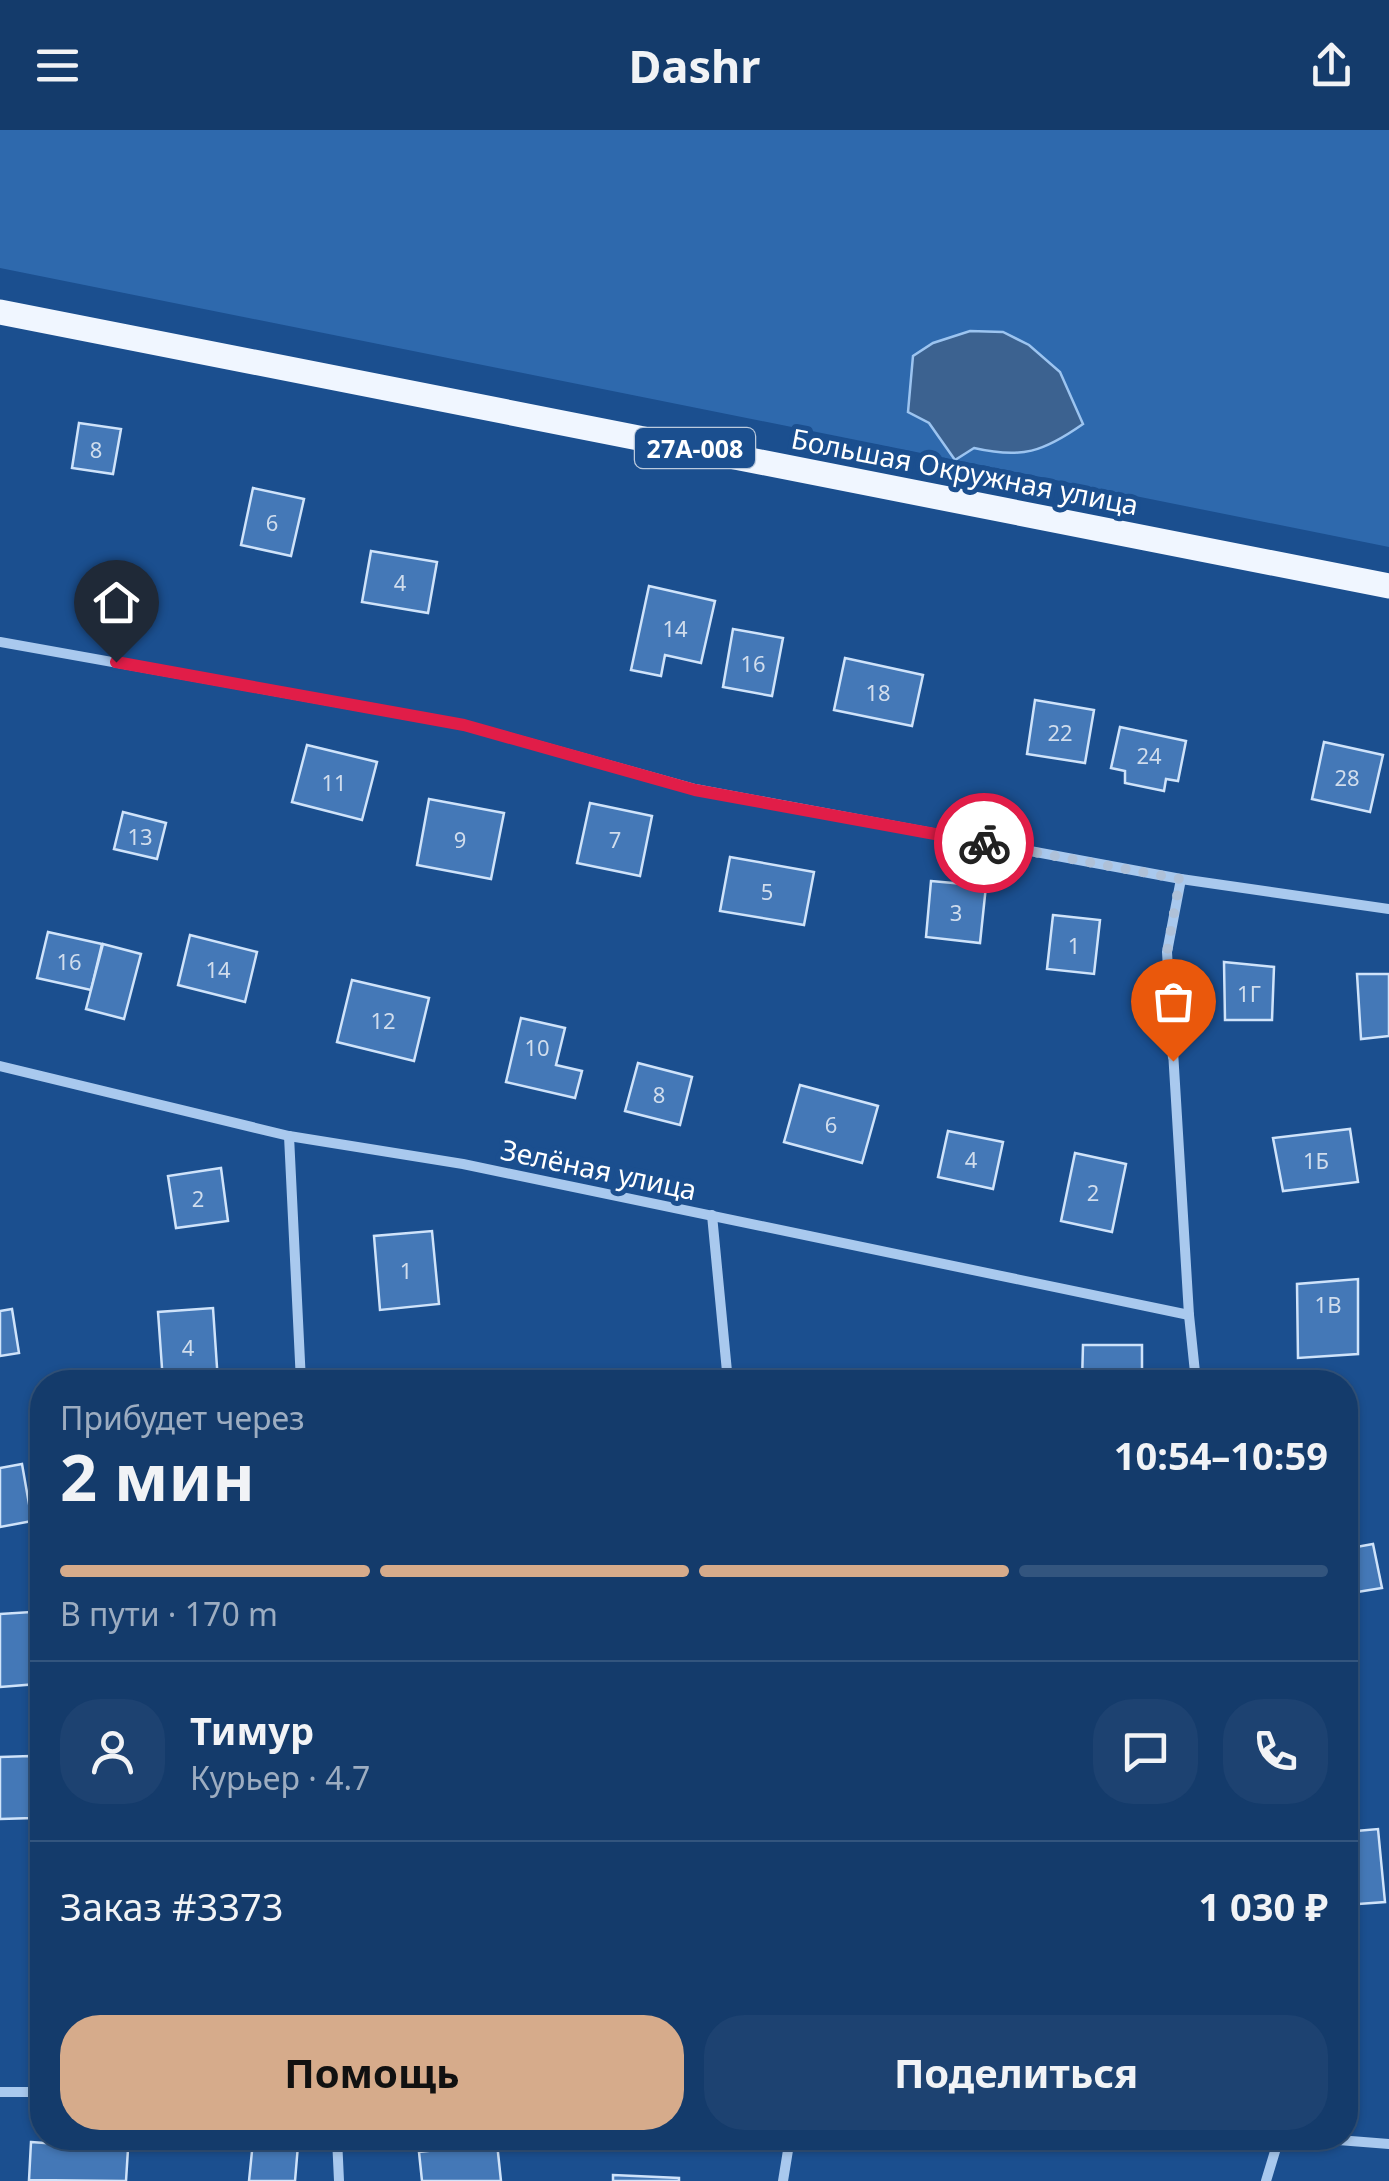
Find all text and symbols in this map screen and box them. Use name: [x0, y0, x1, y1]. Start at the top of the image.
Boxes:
text: Dashr: [629, 35, 760, 96]
icon: menu: [30, 38, 85, 93]
icon: share: [1304, 38, 1359, 93]
street label: Большая Окружная улица: [788, 419, 1142, 523]
road number: 27А-008: [635, 428, 755, 468]
house number: 8: [90, 434, 102, 464]
house number: 6: [266, 507, 278, 537]
pin: [74, 560, 159, 663]
house number: 4: [394, 567, 407, 597]
icon: home: [89, 575, 144, 630]
house number: 14: [662, 613, 688, 643]
house number: 16: [740, 648, 766, 678]
house number: 18: [865, 677, 891, 707]
house number: 22: [1047, 717, 1073, 747]
house number: 24: [1136, 740, 1162, 770]
house number: 28: [1334, 762, 1360, 792]
house number: 11: [321, 767, 347, 797]
courier: [934, 793, 1034, 893]
icon: bike: [957, 816, 1012, 871]
house number: 13: [127, 821, 153, 851]
house number: 9: [454, 824, 466, 854]
house number: 7: [609, 824, 621, 854]
house number: 5: [761, 876, 773, 906]
house number: 3: [950, 897, 962, 927]
house number: 1: [1068, 930, 1080, 960]
house number: 16: [56, 946, 82, 976]
house number: 14: [205, 954, 231, 984]
pin: [1131, 959, 1216, 1062]
icon: bag: [1146, 974, 1201, 1029]
house number: 1Г: [1237, 978, 1261, 1008]
house number: 12: [370, 1005, 396, 1035]
house number: 10: [524, 1032, 550, 1062]
house number: 8: [653, 1079, 665, 1109]
house number: 6: [825, 1109, 837, 1139]
street label: Зелёная улица: [498, 1130, 700, 1208]
house number: 4: [965, 1144, 978, 1174]
house number: 1Б: [1303, 1145, 1329, 1175]
house number: 2: [1087, 1177, 1099, 1207]
house number: 2: [192, 1183, 204, 1213]
house number: 1: [400, 1255, 412, 1285]
house number: 1В: [1315, 1289, 1341, 1319]
house number: 4: [182, 1332, 195, 1362]
text: Прибудет через: [60, 1396, 305, 1439]
text: 10:54–10:59: [1114, 1429, 1328, 1481]
text: 2 мин: [60, 1432, 255, 1520]
text: В пути · 170 m: [60, 1592, 278, 1635]
button: person: [60, 1699, 165, 1804]
button: chat: [1093, 1699, 1198, 1804]
button: phone: [1223, 1699, 1328, 1804]
text: Тимур: [190, 1704, 314, 1756]
text: Курьер · 4.7: [190, 1756, 370, 1799]
text: Заказ #3373: [60, 1880, 284, 1932]
text: 1 030 ₽: [1198, 1880, 1328, 1932]
button: Помощь: [60, 2015, 684, 2130]
button: Поделиться: [704, 2015, 1328, 2130]

